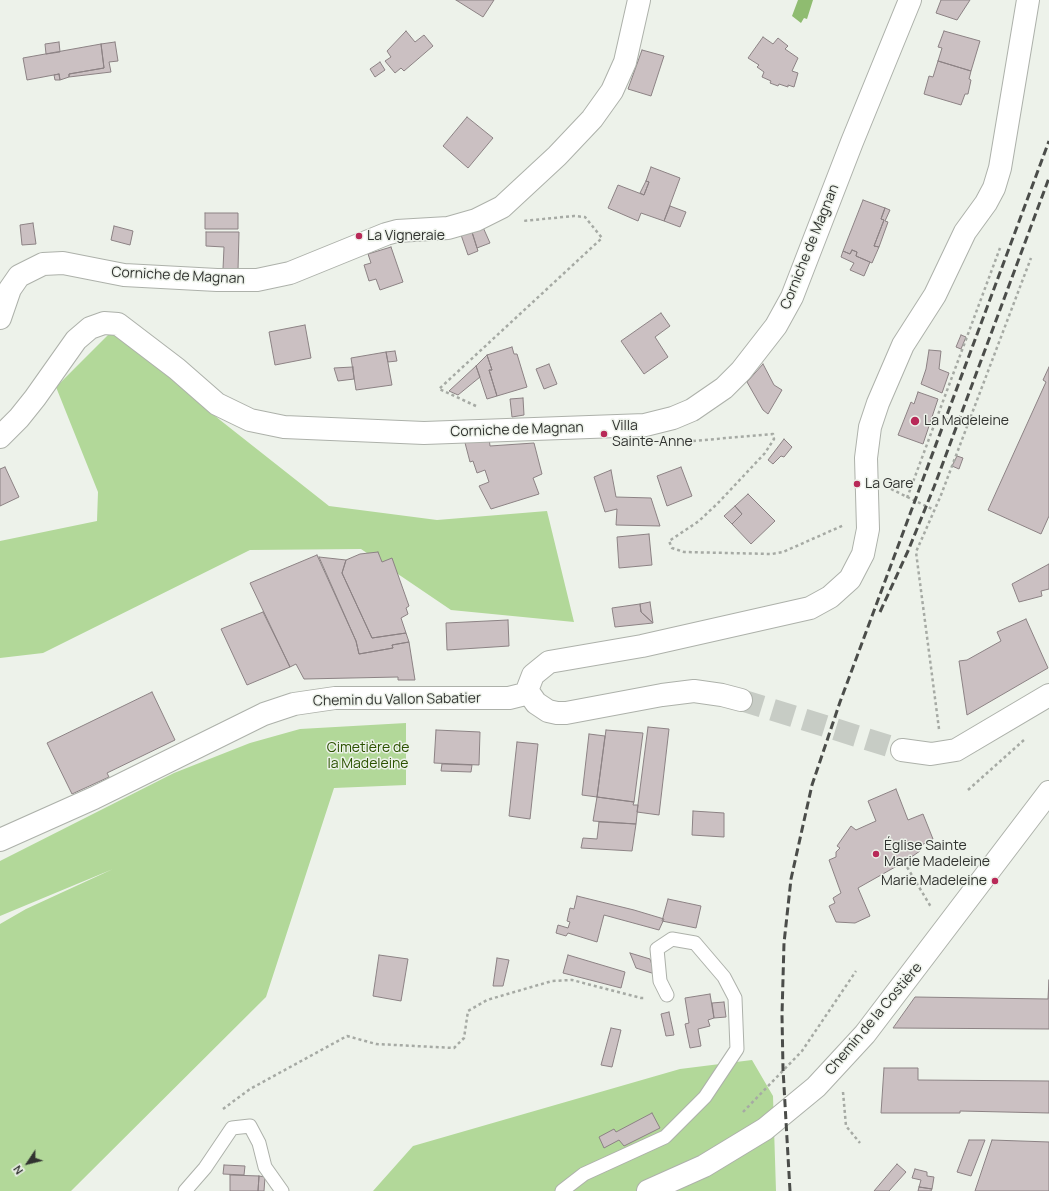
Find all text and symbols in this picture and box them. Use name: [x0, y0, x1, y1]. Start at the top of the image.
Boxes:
street label: Corniche de Magnan: [777, 182, 843, 312]
place label: La Vigneraie: [367, 228, 445, 244]
marker: La Vigneraie: [354, 231, 364, 241]
street label: Corniche de Magnan: [111, 264, 245, 288]
place label: La Madeleine: [924, 413, 1009, 429]
marker: La Madeleine: [909, 415, 921, 427]
place label: Villa Sainte-Anne: [612, 418, 693, 450]
street label: Corniche de Magnan: [450, 419, 584, 441]
marker: Villa Sainte-Anne: [599, 429, 609, 439]
place label: La Gare: [865, 476, 913, 492]
marker: La Gare: [852, 479, 862, 489]
street label: Chemin du Vallon Sabatier: [313, 690, 481, 710]
park label: Cimetière de la Madeleine: [327, 740, 409, 772]
place label: Église Sainte Marie Madeleine: [884, 838, 990, 870]
marker: Église Sainte Marie Madeleine: [871, 849, 881, 859]
place label: Marie Madeleine: [881, 873, 987, 889]
marker: Marie Madeleine: [990, 876, 1000, 886]
street label: Chemin de la Costière: [822, 959, 926, 1079]
north arrow: [8, 1143, 48, 1183]
text: N: [9, 1163, 26, 1178]

